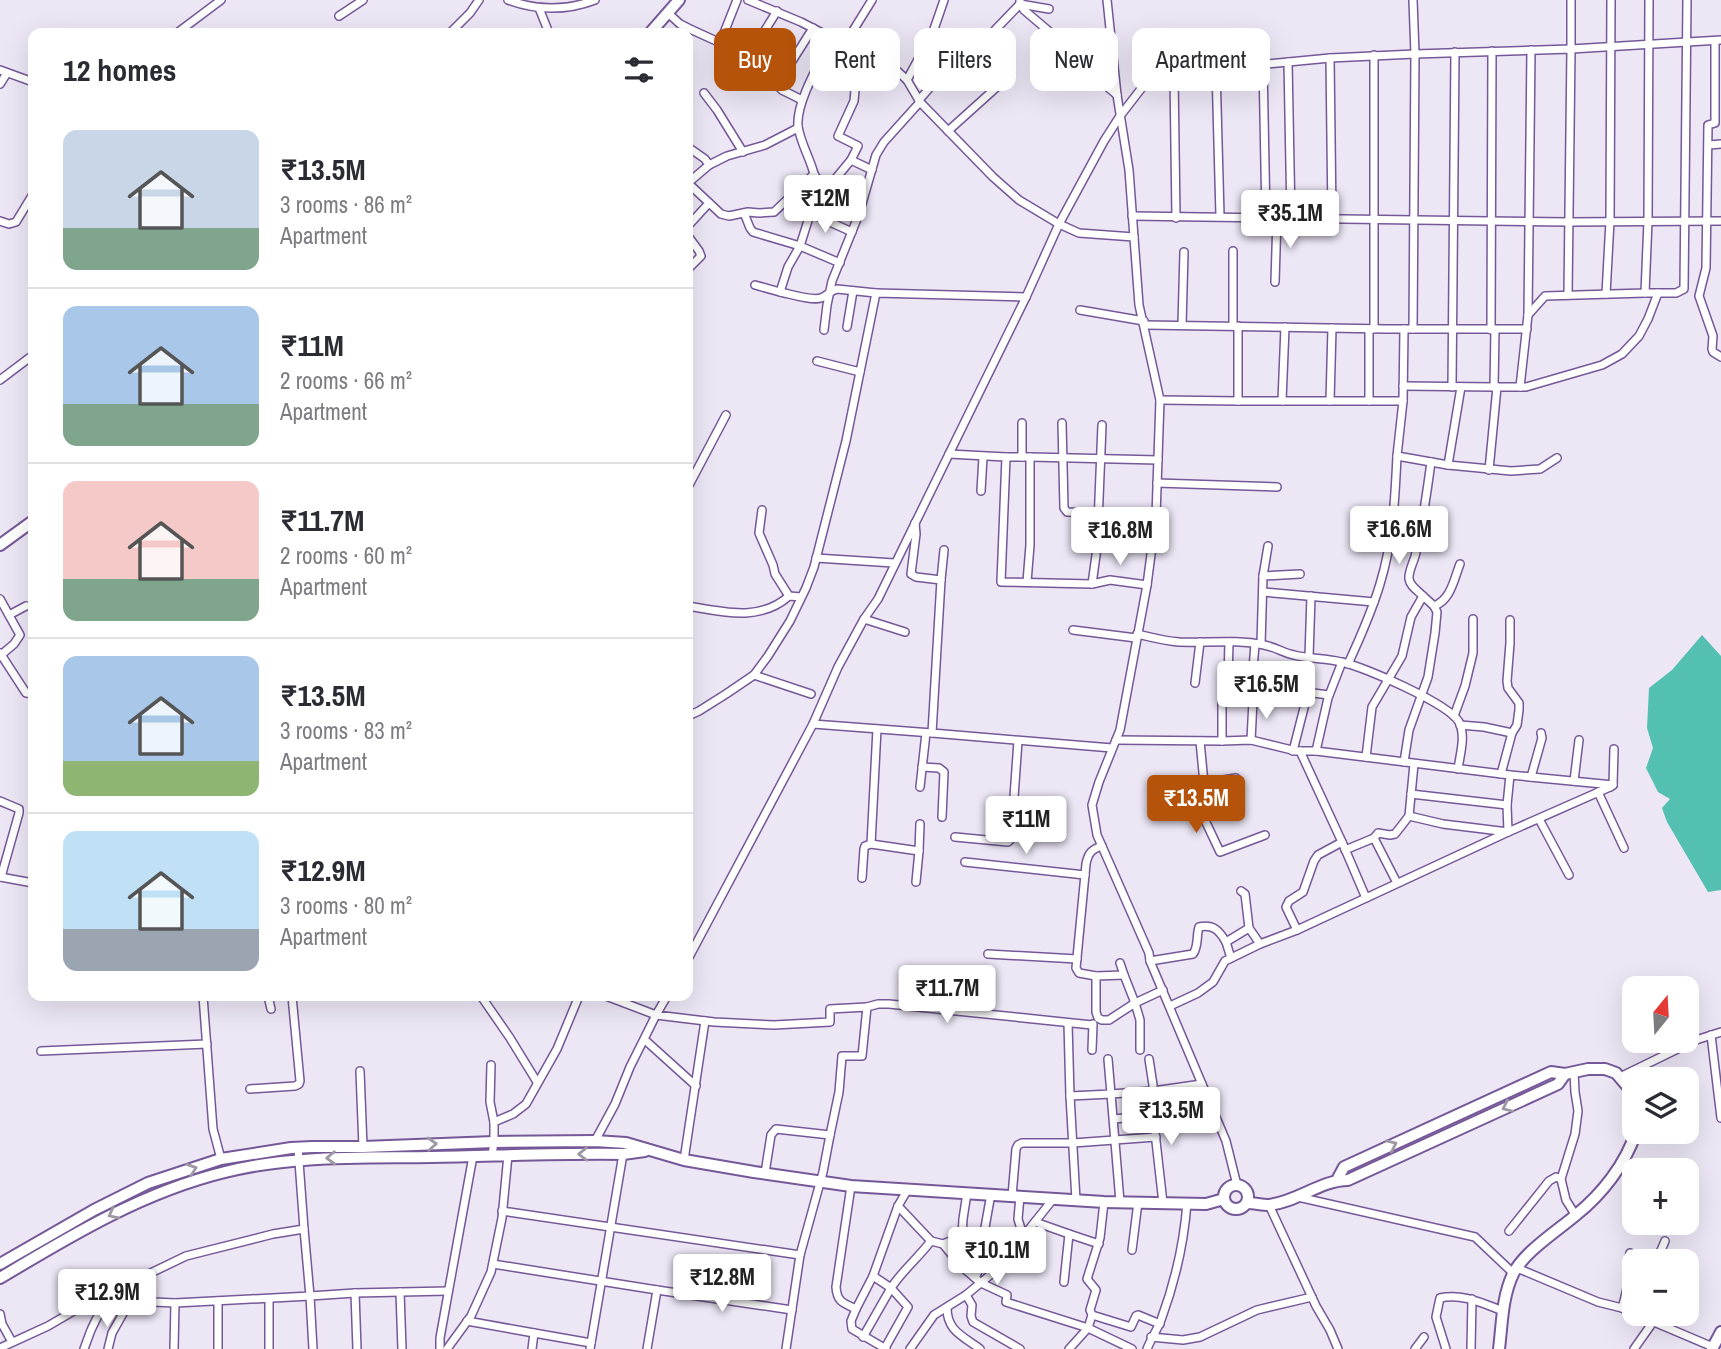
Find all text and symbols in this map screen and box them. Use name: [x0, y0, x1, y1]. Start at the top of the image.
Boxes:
chip: Buy: [714, 28, 796, 91]
chip: Rent: [810, 28, 900, 91]
chip: Filters: [914, 28, 1016, 91]
chip: New: [1030, 28, 1118, 91]
chip: Apartment: [1132, 28, 1270, 91]
text: 12 homes: [63, 50, 177, 90]
icon: filters: [620, 51, 658, 89]
text: ₹13.5M: [280, 149, 366, 189]
icon: home: [119, 158, 203, 242]
pin: ₹12M: [784, 176, 866, 235]
text: ₹12M: [800, 182, 850, 213]
text: 3 rooms · 86 m²: [280, 189, 412, 220]
pin: ₹35.1M: [1233, 190, 1347, 250]
text: ₹35.1M: [1257, 197, 1323, 228]
text: Apartment: [280, 220, 367, 251]
text: ₹11M: [280, 325, 344, 365]
icon: home: [119, 334, 203, 418]
text: 2 rooms · 66 m²: [280, 365, 412, 396]
text: Apartment: [280, 396, 367, 427]
text: ₹11.7M: [280, 500, 364, 540]
pin: ₹16.6M: [1342, 506, 1456, 566]
pin: ₹16.8M: [1063, 508, 1177, 567]
icon: home: [119, 509, 203, 593]
text: ₹16.6M: [1366, 513, 1432, 544]
text: ₹16.8M: [1087, 514, 1153, 545]
text: 2 rooms · 60 m²: [280, 540, 412, 571]
text: Apartment: [280, 571, 367, 602]
pin: ₹16.5M: [1209, 662, 1323, 721]
text: ₹16.5M: [1233, 668, 1299, 699]
text: ₹13.5M: [280, 675, 366, 715]
icon: home: [119, 684, 203, 768]
text: 3 rooms · 83 m²: [280, 715, 412, 746]
text: Apartment: [280, 746, 367, 777]
pin: ₹13.5M: [1139, 776, 1253, 835]
text: ₹13.5M: [1163, 782, 1229, 813]
pin: ₹11M: [985, 796, 1067, 856]
text: ₹11M: [1002, 803, 1051, 834]
text: ₹12.9M: [280, 850, 366, 890]
icon: home: [119, 859, 203, 943]
text: 3 rooms · 80 m²: [280, 890, 412, 921]
text: Apartment: [280, 921, 367, 952]
pin: ₹11.7M: [890, 965, 1004, 1025]
text: ₹11.7M: [915, 972, 979, 1003]
north arrow: [1622, 976, 1699, 1054]
map controls: [1622, 976, 1699, 1326]
button: layers: [1622, 1067, 1699, 1144]
pin: ₹13.5M: [1114, 1088, 1228, 1147]
text: ₹13.5M: [1138, 1094, 1204, 1125]
one-way arrow: [1502, 1099, 1514, 1113]
one-way arrow: [426, 1137, 437, 1152]
one-way arrow: [1385, 1139, 1398, 1153]
one-way arrow: [578, 1146, 588, 1162]
one-way arrow: [326, 1151, 337, 1166]
button: +: [1622, 1158, 1699, 1235]
one-way arrow: [186, 1163, 198, 1177]
one-way arrow: [108, 1205, 120, 1219]
pin: ₹10.1M: [940, 1228, 1054, 1287]
text: ₹10.1M: [964, 1234, 1030, 1265]
button: −: [1622, 1249, 1699, 1326]
pin: ₹12.8M: [665, 1254, 779, 1314]
text: ₹12.8M: [689, 1261, 755, 1292]
pin: ₹12.9M: [50, 1270, 164, 1329]
text: ₹12.9M: [74, 1276, 140, 1307]

